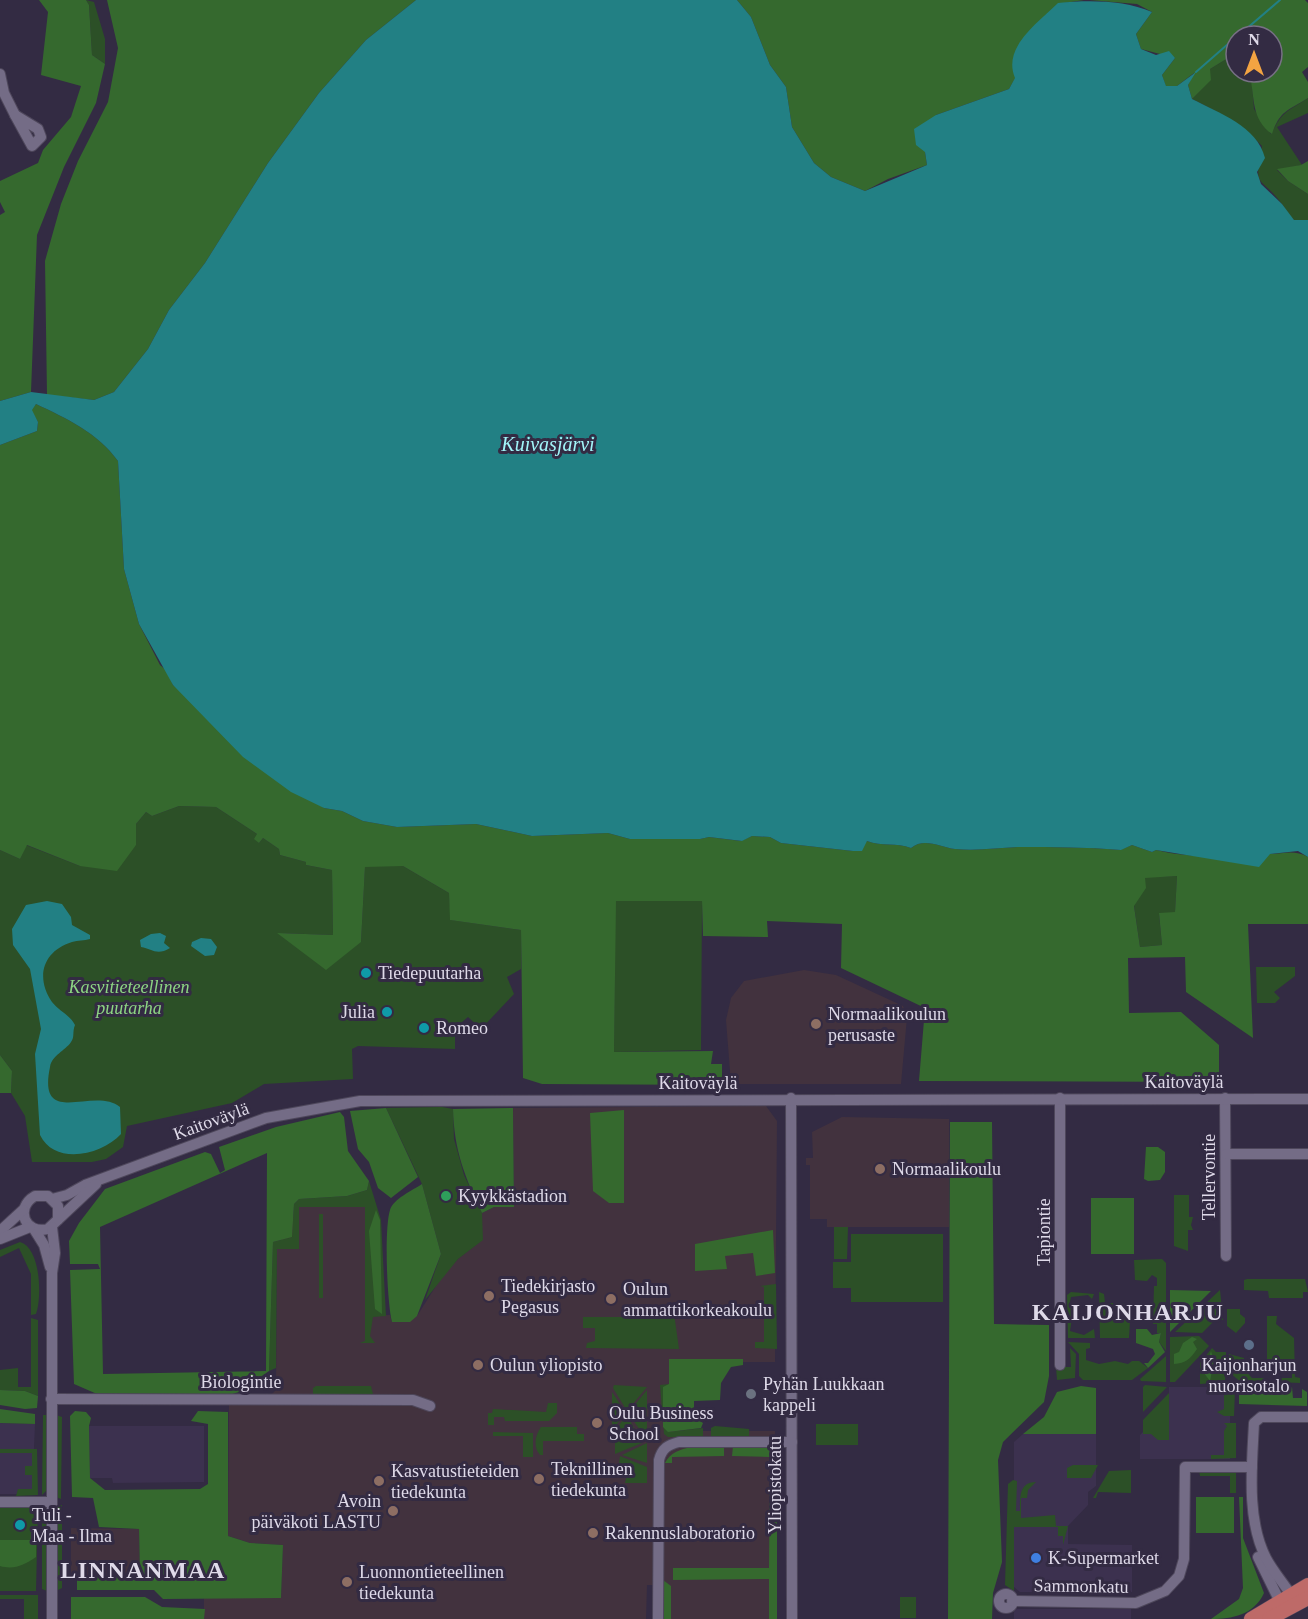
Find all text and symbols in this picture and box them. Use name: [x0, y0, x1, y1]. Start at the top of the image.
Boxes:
north arrow: [1224, 24, 1284, 84]
text: N: [1248, 31, 1260, 48]
water label: Kuivasjärvi: [500, 433, 595, 456]
place label: Tiedepuutarha: [378, 963, 481, 983]
marker: Tiedepuutarha: [359, 966, 373, 980]
park label: Kasvitieteellinen puutarha: [68, 977, 189, 1018]
place label: Julia: [341, 1002, 375, 1022]
place label: Normaalikoulun perusaste: [828, 1004, 946, 1045]
marker: Julia: [380, 1005, 394, 1019]
marker: Normaalikoulun perusaste: [809, 1017, 823, 1031]
place label: Romeo: [436, 1018, 488, 1038]
marker: Romeo: [417, 1021, 431, 1035]
street label: Kaitoväylä: [1145, 1072, 1223, 1092]
street label: Kaitoväylä: [659, 1073, 737, 1093]
street label: Kaitoväylä: [170, 1098, 252, 1144]
street label: Tellervontie: [1199, 1134, 1219, 1220]
place label: Normaalikoulu: [892, 1159, 1001, 1179]
marker: Normaalikoulu: [873, 1162, 887, 1176]
place label: Kyykkästadion: [458, 1186, 567, 1206]
marker: Kyykkästadion: [439, 1189, 453, 1203]
street label: Tapiontie: [1034, 1198, 1054, 1266]
place label: Tiedekirjasto Pegasus: [501, 1276, 595, 1317]
place label: Oulun ammattikorkeakoulu: [623, 1279, 772, 1320]
marker: Tiedekirjasto Pegasus: [482, 1289, 496, 1303]
marker: Oulun ammattikorkeakoulu: [604, 1292, 618, 1306]
district label: KAIJONHARJU: [1032, 1299, 1224, 1325]
marker: Kaijonharjun nuorisotalo: [1242, 1338, 1256, 1352]
place label: Oulun yliopisto: [490, 1355, 603, 1375]
place label: Kaijonharjun nuorisotalo: [1202, 1355, 1296, 1396]
marker: Oulun yliopisto: [471, 1358, 485, 1372]
street label: Biologintie: [201, 1372, 282, 1392]
place label: Pyhän Luukkaan kappeli: [763, 1374, 884, 1415]
marker: Pyhän Luukkaan kappeli: [744, 1387, 758, 1401]
place label: Oulu Business School: [609, 1403, 714, 1444]
marker: Oulu Business School: [590, 1416, 604, 1430]
street label: Yliopistokatu: [765, 1436, 785, 1534]
place label: Teknillinen tiedekunta: [551, 1459, 633, 1500]
place label: Kasvatustieteiden tiedekunta: [391, 1461, 519, 1502]
marker: Teknillinen tiedekunta: [532, 1472, 546, 1486]
marker: Kasvatustieteiden tiedekunta: [372, 1474, 386, 1488]
place label: Avoin päiväkoti LASTU: [252, 1491, 381, 1532]
marker: Avoin päiväkoti LASTU: [386, 1504, 400, 1518]
place label: Tuli - Maa - Ilma: [32, 1505, 112, 1546]
marker: Tuli - Maa - Ilma: [13, 1518, 27, 1532]
place label: Rakennuslaboratorio: [605, 1523, 755, 1543]
marker: Rakennuslaboratorio: [586, 1526, 600, 1540]
place label: K-Supermarket: [1048, 1548, 1159, 1568]
marker: K-Supermarket: [1029, 1551, 1043, 1565]
district label: LINNANMAA: [60, 1557, 226, 1583]
place label: Luonnontieteellinen tiedekunta: [359, 1562, 504, 1603]
marker: Luonnontieteellinen tiedekunta: [340, 1575, 354, 1589]
street label: Sammonkatu: [1033, 1575, 1129, 1597]

